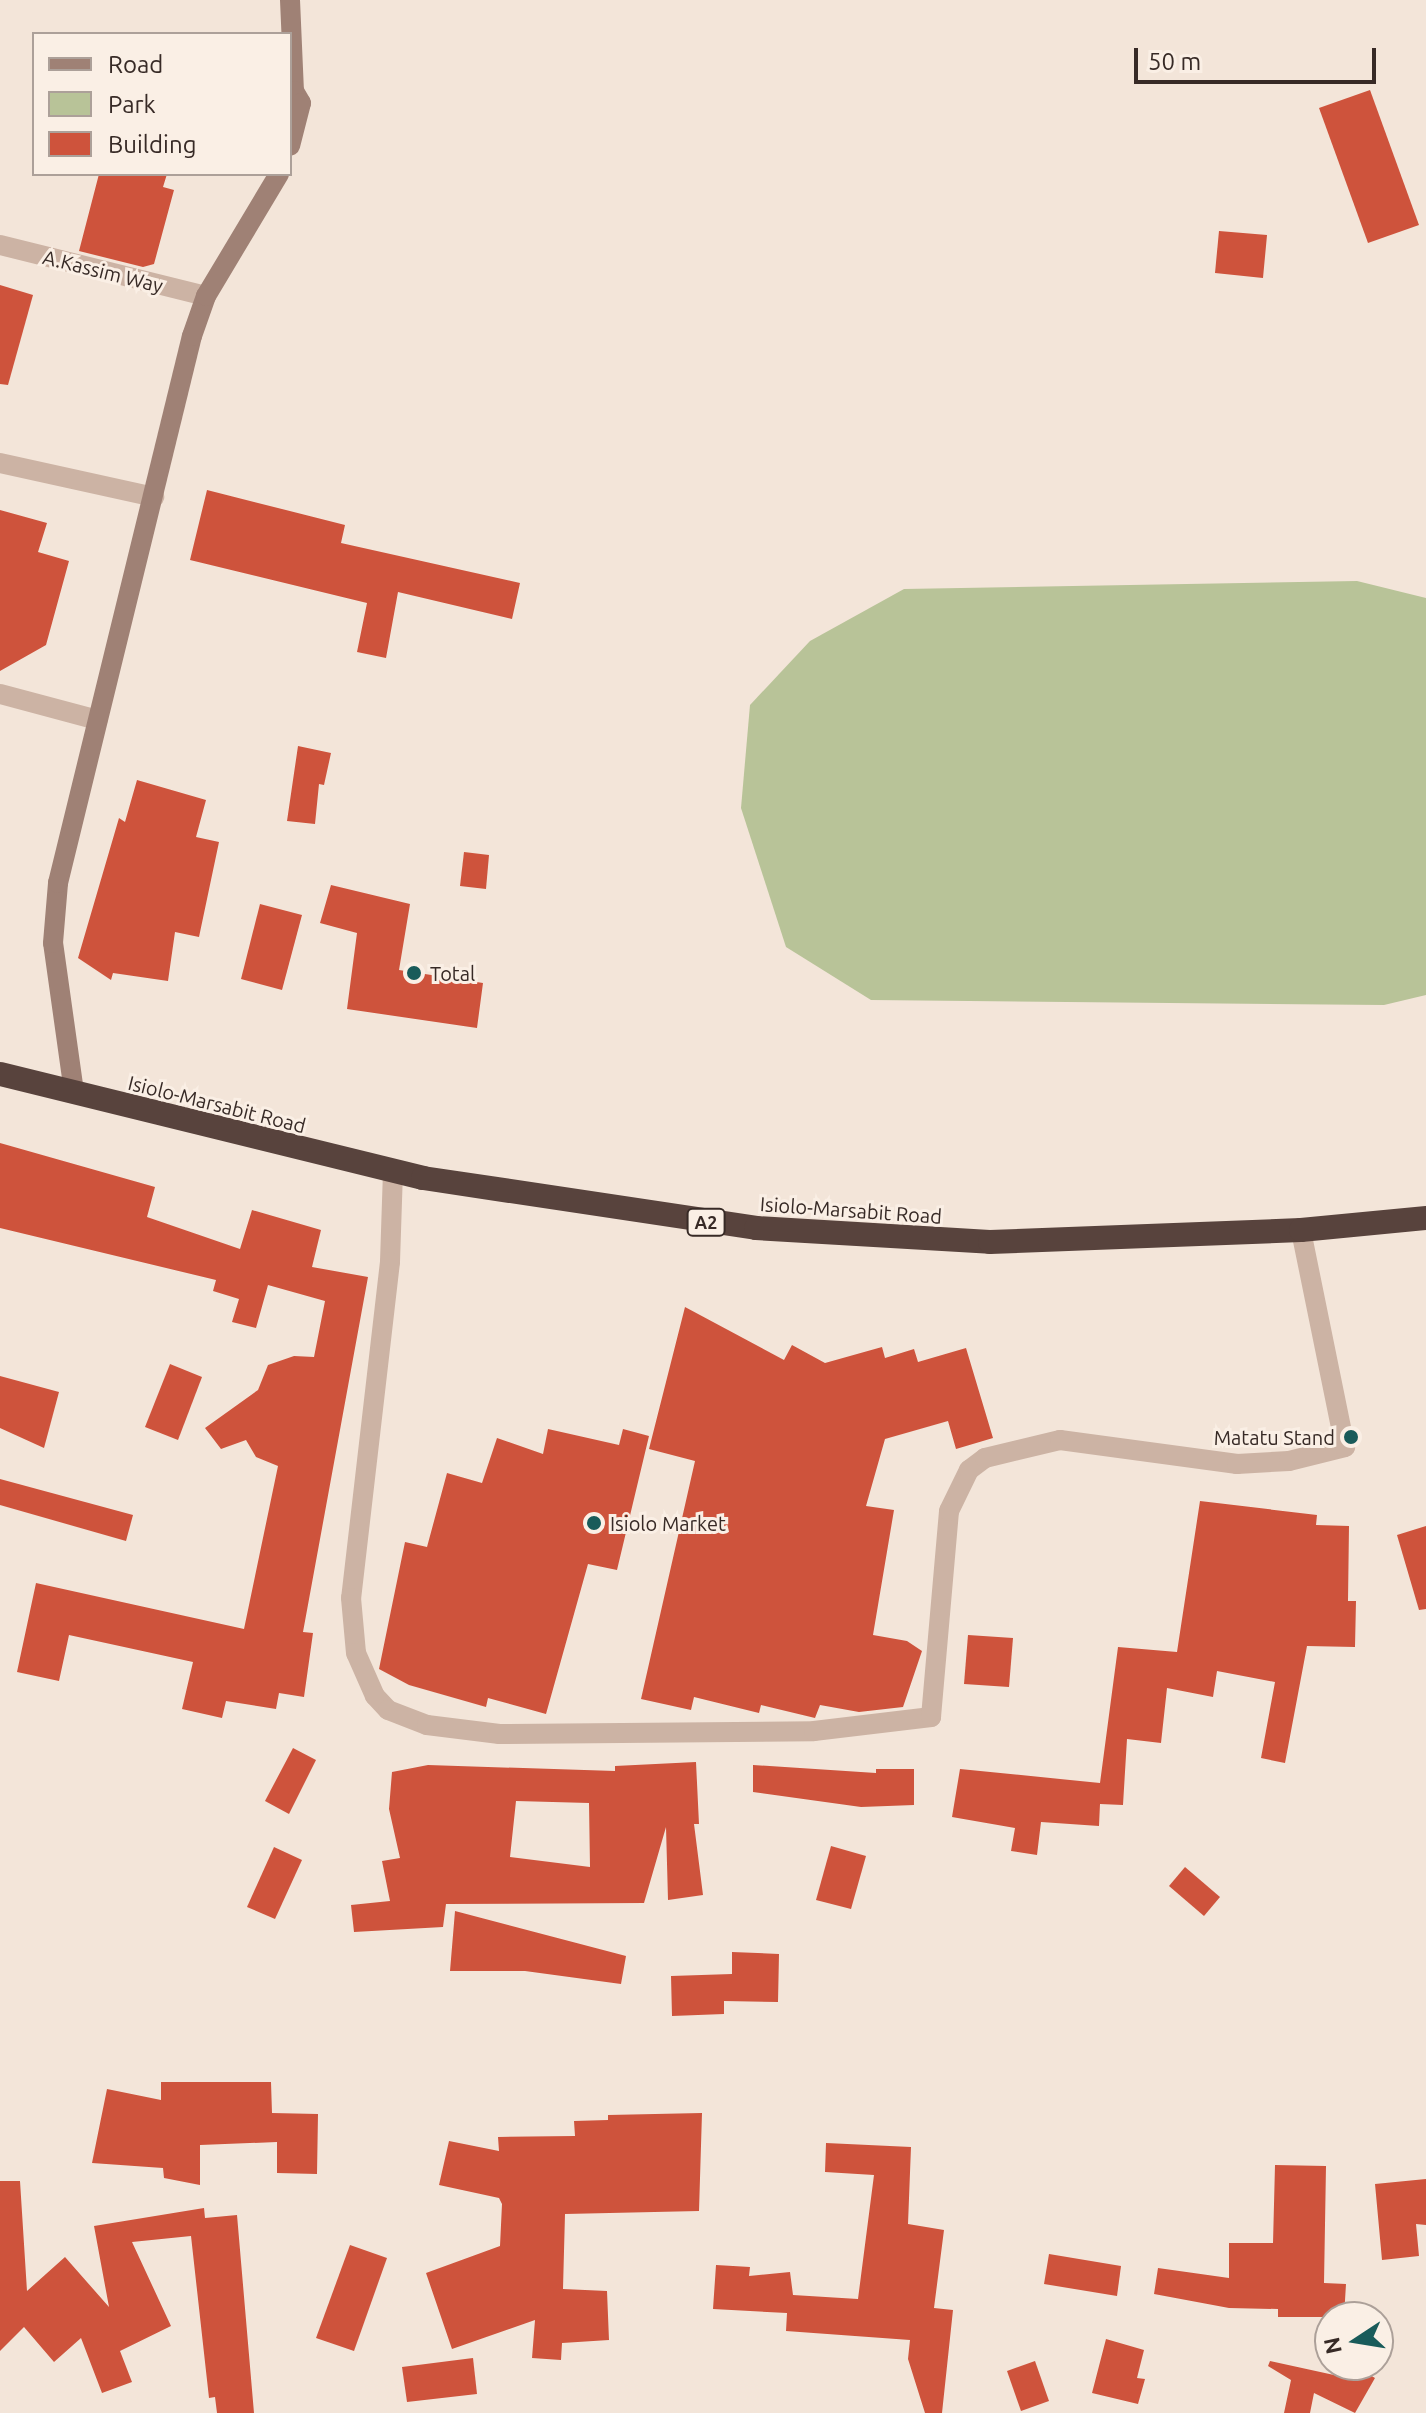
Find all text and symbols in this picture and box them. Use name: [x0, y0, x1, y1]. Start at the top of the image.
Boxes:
legend: [32, 32, 292, 176]
scale bar: [1138, 32, 1380, 82]
text: 50 m: [1148, 48, 1201, 75]
text: Road: [108, 51, 163, 78]
text: Park: [108, 91, 156, 118]
text: Building: [108, 131, 196, 158]
street label: A.Kassim Way: [40, 244, 166, 298]
place label: Total: [430, 961, 475, 985]
marker: Total: [405, 964, 423, 982]
street label: Isiolo-Marsabit Road: [126, 1070, 308, 1138]
street label: Isiolo-Marsabit Road: [759, 1192, 943, 1228]
road number: A2: [686, 1208, 726, 1236]
place label: Matatu Stand: [1214, 1425, 1335, 1449]
marker: Matatu Stand: [1342, 1428, 1360, 1446]
place label: Isiolo Market: [610, 1511, 726, 1535]
marker: Isiolo Market: [585, 1514, 603, 1532]
north arrow: [1314, 2301, 1394, 2381]
text: N: [1318, 2335, 1346, 2356]

